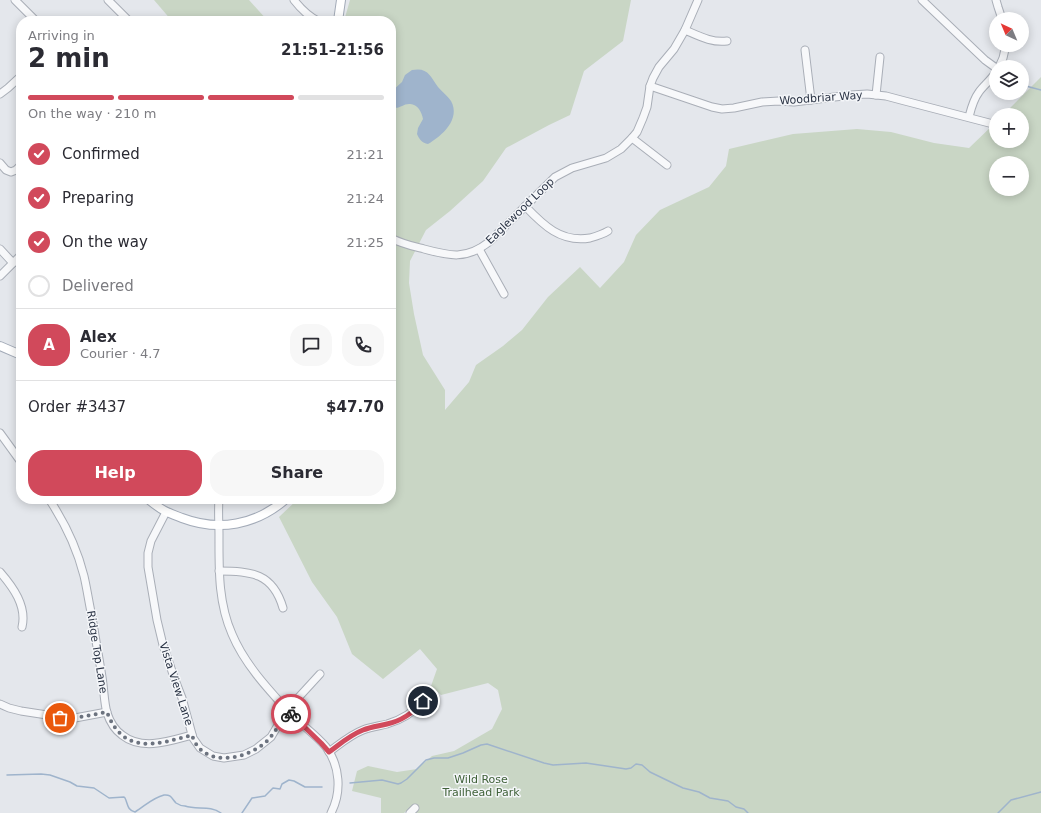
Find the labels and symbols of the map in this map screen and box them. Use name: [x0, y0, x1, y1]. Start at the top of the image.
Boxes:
north arrow: [989, 12, 1029, 52]
street label: Woodbriar Way: [779, 89, 864, 107]
street label: Eaglewood Loop: [483, 175, 557, 247]
street label: Ridge Top Lane: [84, 610, 110, 695]
street label: Vista View Lane: [156, 641, 196, 728]
pin: [406, 684, 440, 718]
courier: [271, 694, 311, 734]
pin: [43, 701, 77, 735]
park label: Wild Rose Trailhead Park: [441, 773, 520, 799]

